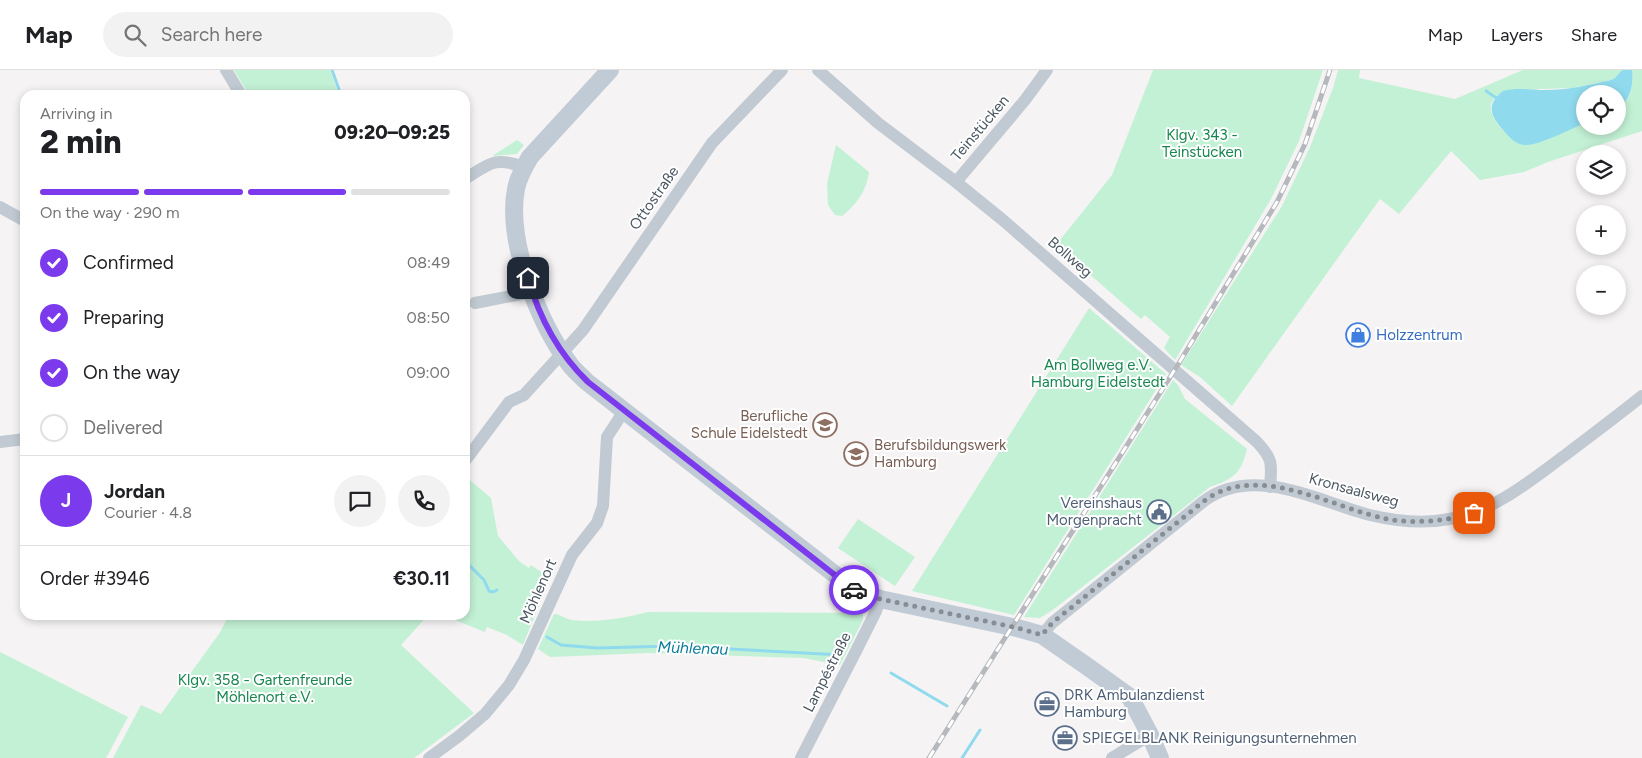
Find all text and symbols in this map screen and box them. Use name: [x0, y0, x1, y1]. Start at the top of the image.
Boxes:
search box: [103, 12, 453, 57]
text: Map: [25, 20, 73, 49]
icon: search: [121, 21, 149, 49]
text: Search here: [161, 23, 262, 46]
text: Map: [1428, 24, 1463, 46]
text: Layers: [1491, 24, 1543, 46]
text: Share: [1571, 24, 1617, 46]
map controls: [1576, 85, 1626, 315]
button: locate: [1576, 85, 1626, 135]
street label: Teinstücken: [947, 91, 1013, 165]
text: Arriving in: [40, 104, 112, 123]
text: 09:20–09:25: [334, 121, 450, 144]
text: 2 min: [40, 123, 122, 161]
park label: Klgv. 343 - Teinstücken: [1162, 126, 1242, 161]
button: layers: [1576, 145, 1626, 195]
street label: Ottostraße: [625, 163, 683, 233]
text: On the way · 290 m: [40, 203, 180, 222]
button: +: [1576, 205, 1626, 255]
street label: Bollweg: [1044, 233, 1096, 281]
icon: check: [40, 249, 68, 277]
text: Confirmed: [83, 251, 174, 274]
text: 08:49: [407, 253, 450, 272]
pin: [507, 257, 549, 299]
icon: home: [514, 264, 542, 292]
button: −: [1576, 265, 1626, 315]
icon: check: [40, 304, 68, 332]
text: Preparing: [83, 306, 164, 329]
text: 08:50: [406, 308, 450, 327]
shop icon: Holzzentrum: [1345, 322, 1371, 348]
place label: Holzzentrum: [1376, 326, 1462, 344]
park label: Am Bollweg e.V. Hamburg Eidelstedt: [1031, 356, 1165, 391]
icon: check: [40, 359, 68, 387]
text: On the way: [83, 361, 180, 384]
text: 09:00: [406, 363, 450, 382]
place label: Berufliche Schule Eidelstedt: [691, 407, 808, 442]
school or university icon: Berufliche Schule Eidelstedt: [812, 412, 838, 438]
text: Delivered: [83, 416, 163, 439]
place label: Berufsbildungswerk Hamburg: [874, 436, 1007, 471]
school or university icon: Berufsbildungswerk Hamburg: [843, 441, 869, 467]
street label: Kronsaalsweg: [1307, 469, 1401, 511]
button: chat: [334, 475, 386, 527]
button: phone: [398, 475, 450, 527]
text: Jordan: [104, 480, 165, 503]
text: J: [61, 489, 71, 512]
pin: [1453, 492, 1495, 534]
place label: Vereinshaus Morgenpracht: [1046, 494, 1142, 529]
public building icon: Vereinshaus Morgenpracht: [1146, 499, 1172, 525]
icon: bag: [1460, 499, 1488, 527]
text: Courier · 4.8: [104, 503, 192, 522]
street label: Möhlenort: [516, 555, 560, 626]
courier: [829, 565, 879, 615]
text: Order #3946: [40, 567, 149, 590]
text: €30.11: [393, 567, 450, 590]
icon: car: [840, 576, 868, 604]
street label: Lampéstraße: [799, 629, 855, 715]
water label: Mühlenau: [657, 637, 729, 659]
park label: Klgv. 358 - Gartenfreunde Möhlenort e.V.: [178, 671, 352, 706]
place label: DRK Ambulanzdienst Hamburg: [1064, 686, 1205, 721]
office icon: DRK Ambulanzdienst Hamburg: [1034, 691, 1060, 717]
office icon: SPIEGELBLANK Reinigungsunternehmen: [1052, 725, 1078, 751]
place label: SPIEGELBLANK Reinigungsunternehmen: [1082, 729, 1357, 747]

